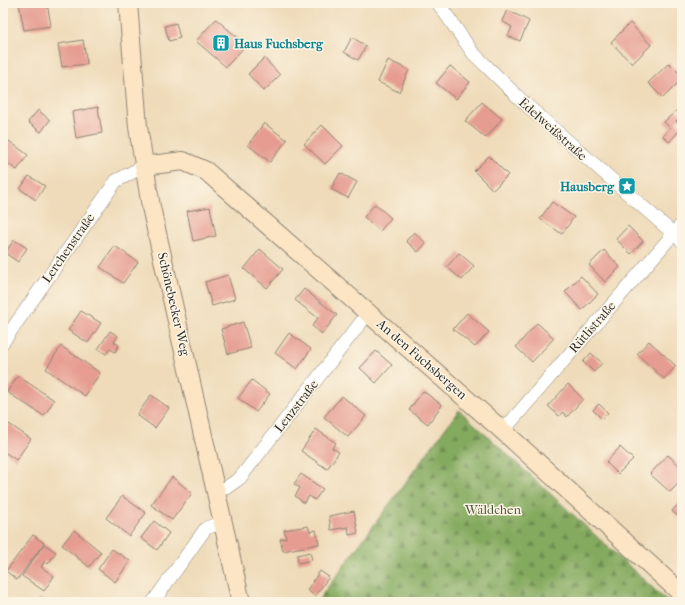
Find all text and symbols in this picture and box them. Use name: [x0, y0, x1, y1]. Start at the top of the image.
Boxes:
building icon: Haus Fuchsberg: [211, 33, 231, 53]
place label: Haus Fuchsberg: [234, 36, 324, 52]
street label: Edelweißstraße: [516, 95, 590, 164]
place icon: Hausberg: [617, 176, 637, 196]
place label: Hausberg: [560, 179, 615, 195]
street label: Lerchenstraße: [39, 210, 98, 286]
street label: Schönebecker Weg: [155, 251, 193, 358]
street label: Rütlistraße: [566, 298, 619, 356]
street label: An den Fuchsbergen: [373, 315, 470, 402]
street label: Lenzstraße: [271, 376, 321, 435]
park label: Wäldchen: [464, 502, 521, 517]

